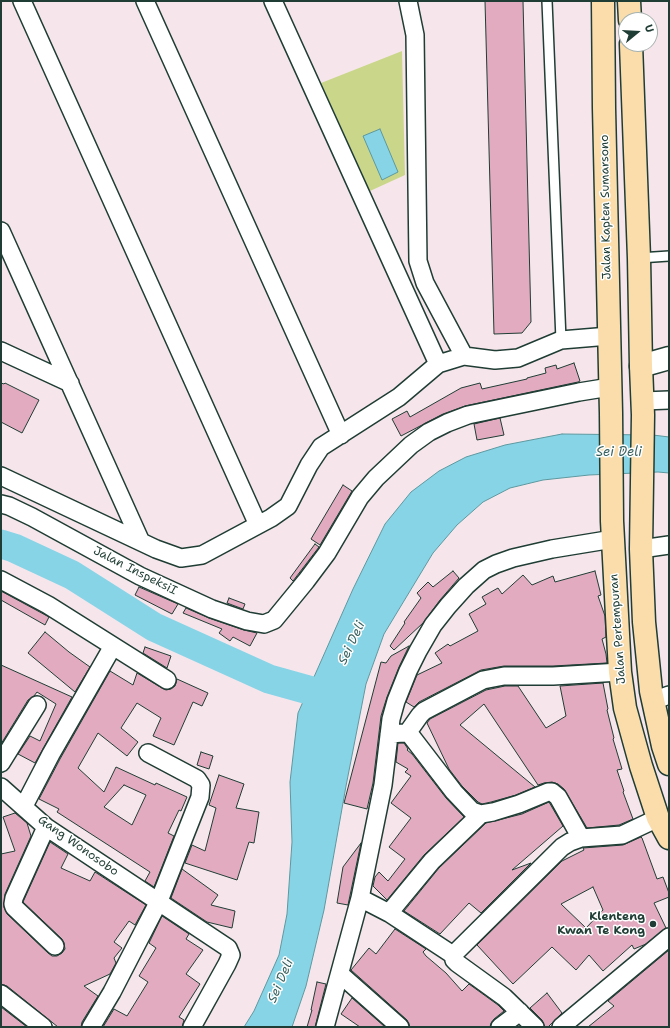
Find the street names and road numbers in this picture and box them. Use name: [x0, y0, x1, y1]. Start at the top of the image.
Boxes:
street label: Jalan Kapten Sumarsono: [598, 134, 614, 280]
street label: Jalan InspeksiI: [91, 544, 179, 598]
street label: Jalan Pertempuran: [607, 573, 629, 685]
street label: Gang Wonosobo: [35, 813, 121, 879]

